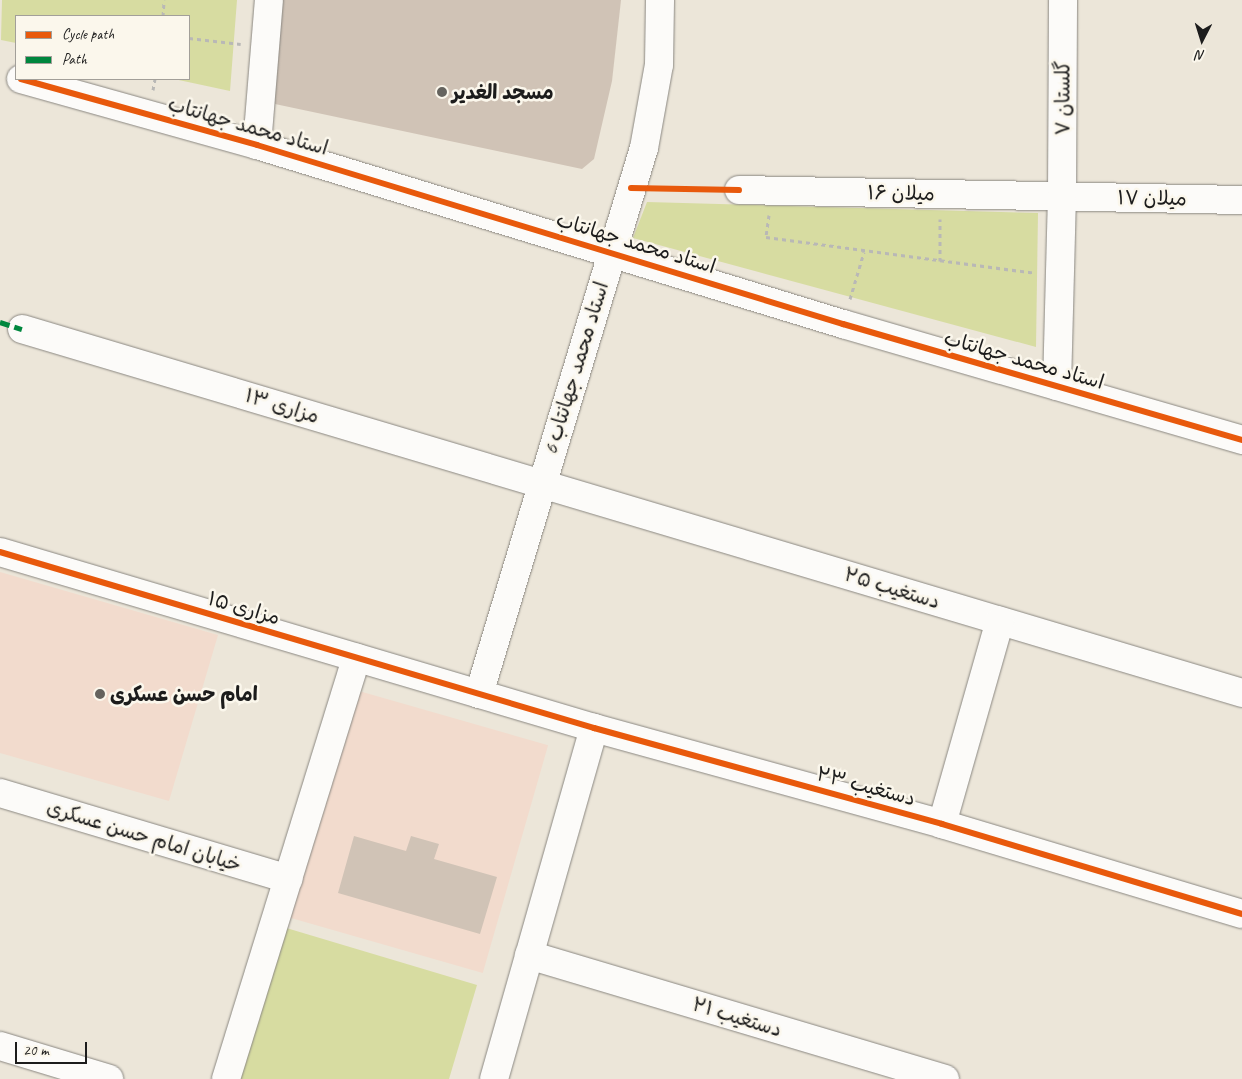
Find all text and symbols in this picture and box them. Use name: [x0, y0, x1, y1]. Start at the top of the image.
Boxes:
legend: [15, 15, 190, 80]
north arrow: [1177, 15, 1227, 65]
text: Cycle path: [62, 25, 114, 44]
text: N: [1196, 47, 1206, 64]
text: Path: [62, 50, 87, 69]
street label: گلستان ۷: [1051, 61, 1075, 135]
place label: مسجد الغدیر: [452, 80, 554, 104]
marker: مسجد الغدیر: [436, 86, 448, 98]
street label: استاد محمد جهانتاب: [165, 92, 331, 160]
street label: میلان ۱۶: [867, 180, 935, 206]
street label: میلان ۱۷: [1117, 185, 1187, 211]
street label: استاد محمد جهانتاب: [553, 207, 719, 279]
street label: استاد محمد جهانتاب 6: [538, 279, 614, 457]
street label: استاد محمد جهانتاب: [941, 326, 1107, 394]
street label: مزاری ۱۳: [242, 383, 322, 429]
street label: دستغیب ۲۵: [841, 562, 943, 614]
street label: مزاری ۱۵: [205, 586, 283, 630]
place label: امام حسن عسکری: [110, 682, 258, 706]
marker: امام حسن عسکری: [94, 688, 106, 700]
street label: دستغیب ۲۳: [814, 761, 918, 811]
street label: خیابان امام حسن عسکری: [44, 795, 244, 877]
street label: دستغیب ۲۱: [689, 992, 785, 1042]
scale bar: [18, 1032, 90, 1064]
text: 20 m: [23, 1041, 49, 1060]

